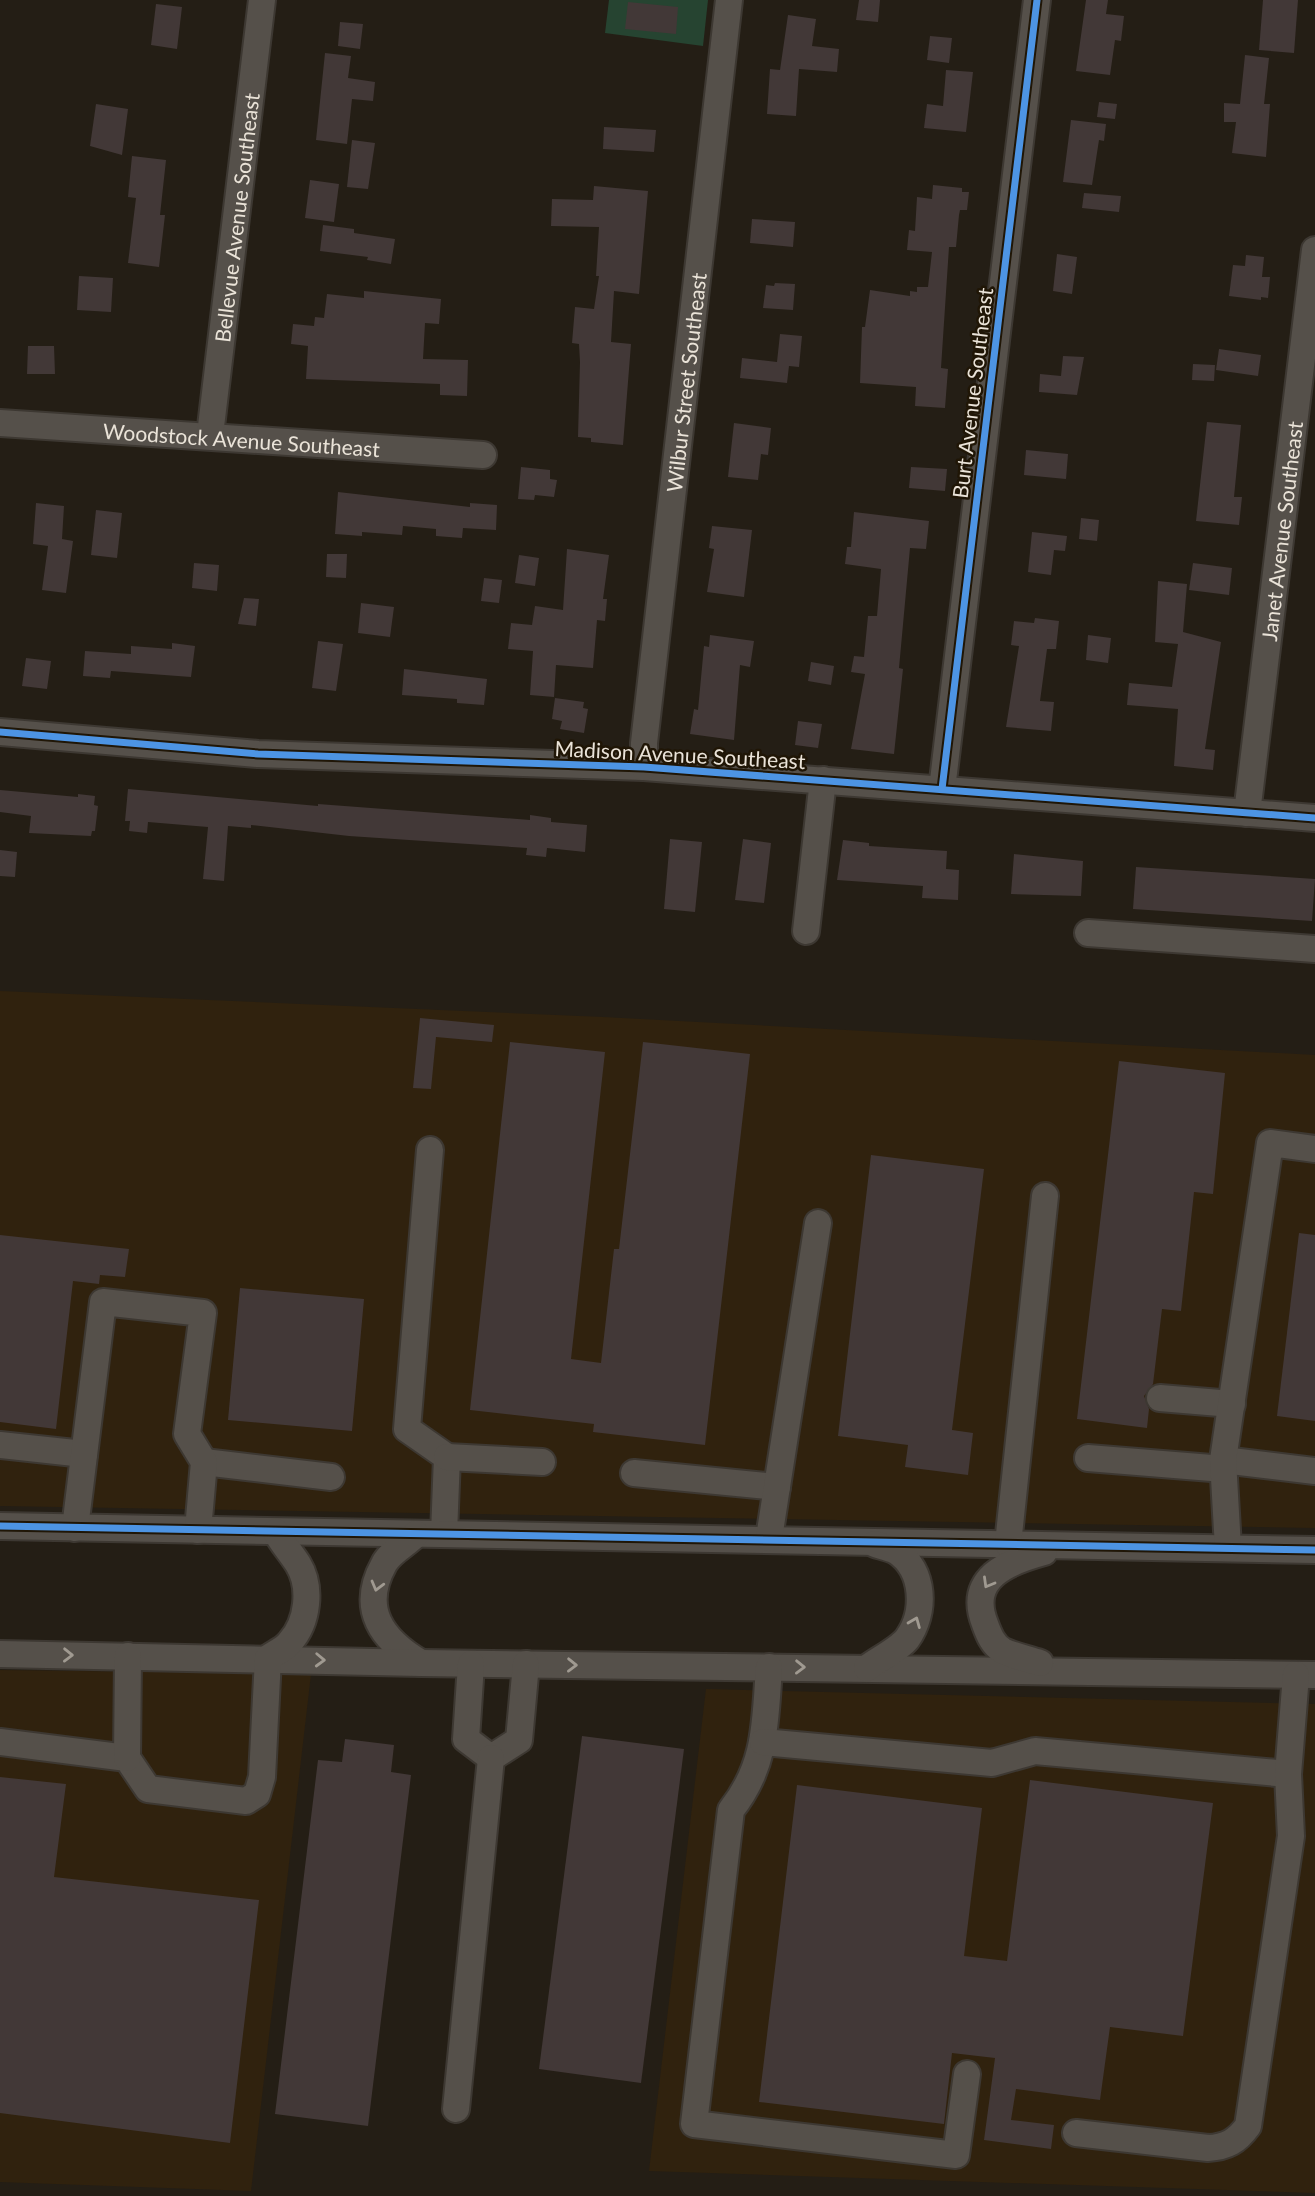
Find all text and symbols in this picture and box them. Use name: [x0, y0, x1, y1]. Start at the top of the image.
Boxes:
street label: Bellevue Avenue Southeast: [209, 91, 263, 344]
street label: Wilbur Street Southeast: [660, 271, 710, 493]
street label: Burt Avenue Southeast: [947, 286, 997, 500]
street label: Woodstock Avenue Southeast: [102, 417, 381, 461]
street label: Janet Avenue Southeast: [1255, 419, 1307, 642]
street label: Madison Avenue Southeast: [554, 735, 806, 773]
one-way arrow: [983, 1576, 996, 1589]
one-way arrow: [371, 1580, 385, 1592]
one-way arrow: [906, 1617, 920, 1629]
one-way arrow: [63, 1647, 74, 1663]
one-way arrow: [315, 1652, 326, 1667]
one-way arrow: [567, 1657, 578, 1673]
one-way arrow: [795, 1659, 805, 1675]

